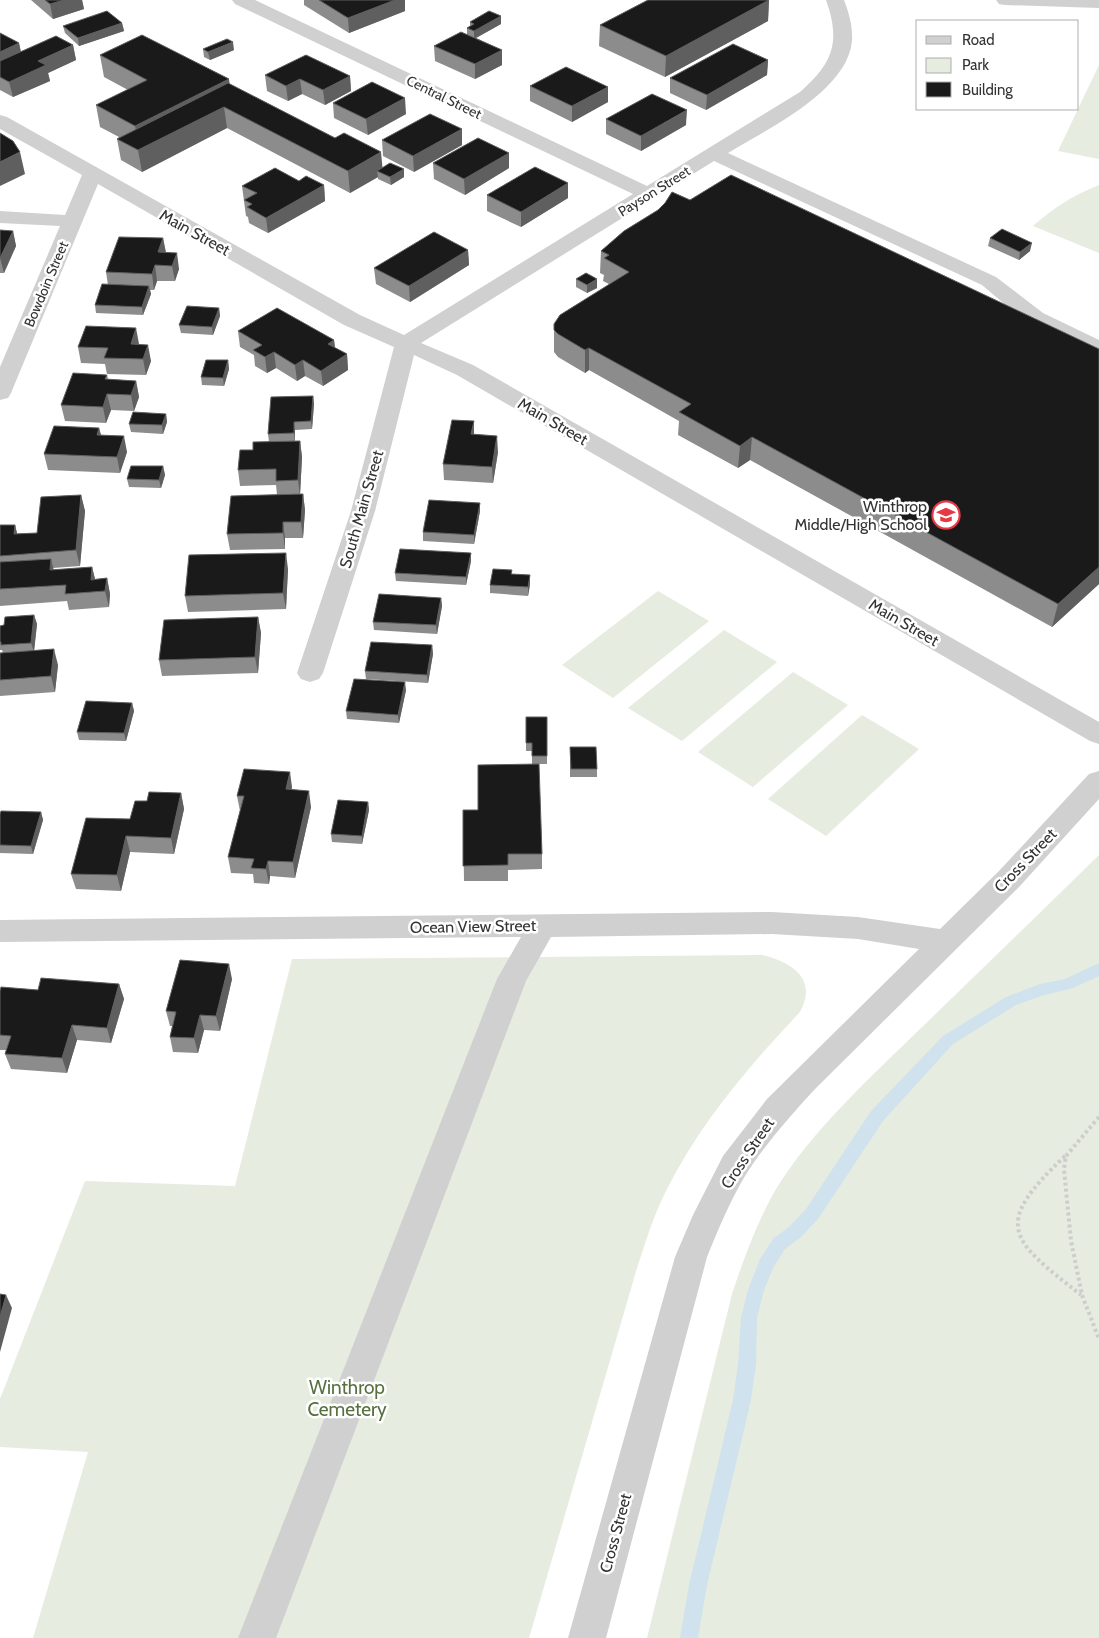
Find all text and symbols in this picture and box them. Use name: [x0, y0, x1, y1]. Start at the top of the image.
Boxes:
legend: [916, 20, 1079, 110]
text: Road: [962, 31, 995, 49]
text: Park: [962, 56, 989, 74]
street label: Central Street: [403, 71, 485, 123]
text: Building: [962, 81, 1013, 99]
street label: Payson Street: [615, 162, 694, 220]
street label: Main Street: [156, 205, 234, 260]
street label: Bowdoin Street: [20, 238, 72, 330]
street label: Main Street: [514, 394, 592, 449]
street label: South Main Street: [336, 447, 388, 570]
place label: Winthrop Middle/High School: [795, 497, 927, 534]
school or university icon: Winthrop Middle/High School: [931, 500, 961, 530]
street label: Main Street: [865, 595, 943, 650]
street label: Cross Street: [990, 824, 1061, 896]
street label: Ocean View Street: [410, 916, 537, 937]
street label: Cross Street: [717, 1114, 778, 1192]
park label: Winthrop Cemetery: [307, 1376, 387, 1421]
street label: Cross Street: [596, 1491, 635, 1575]

